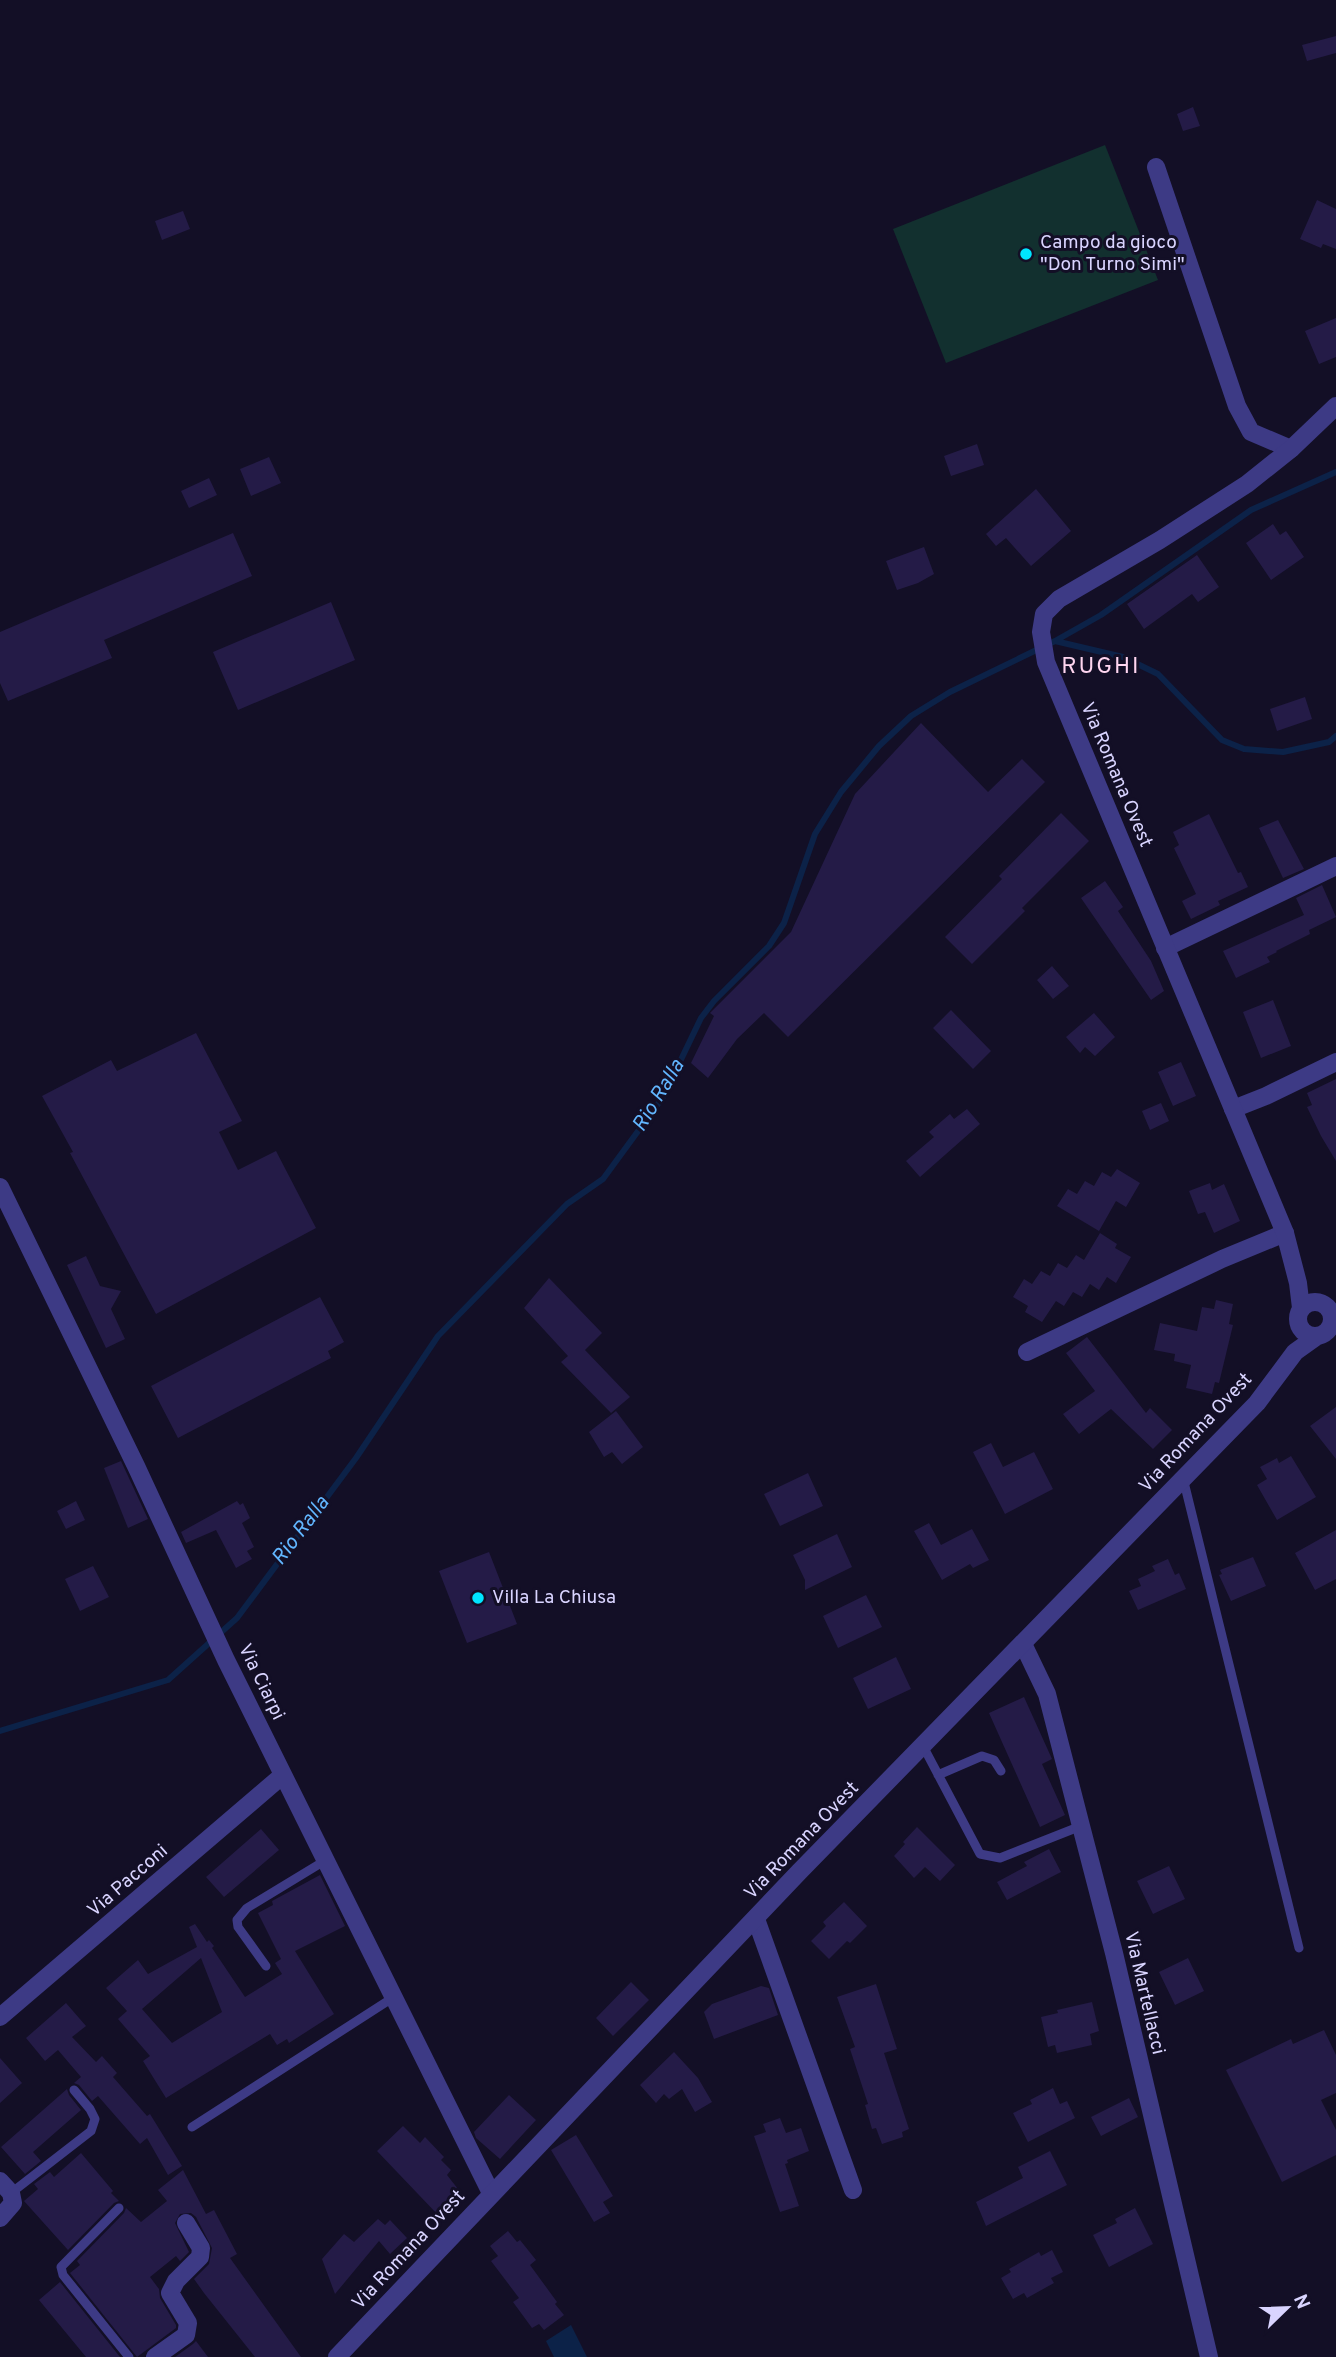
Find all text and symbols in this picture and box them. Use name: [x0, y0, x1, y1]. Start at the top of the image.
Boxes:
place label: Campo da gioco "Don Turno Simi": [1040, 231, 1185, 277]
marker: Campo da gioco "Don Turno Simi": [1018, 246, 1034, 262]
district label: RUGHI: [1061, 653, 1141, 682]
street label: Via Romana Ovest: [1075, 699, 1157, 851]
water label: Rio Ralla: [627, 1055, 691, 1137]
street label: Via Romana Ovest: [1134, 1368, 1258, 1498]
water label: Rio Ralla: [266, 1491, 336, 1571]
place label: Villa La Chiusa: [492, 1586, 616, 1610]
marker: Villa La Chiusa: [470, 1590, 486, 1606]
street label: Via Ciarpi: [232, 1640, 290, 1724]
street label: Via Romana Ovest: [739, 1777, 865, 1905]
street label: Via Pacconi: [83, 1840, 173, 1922]
street label: Via Martellacci: [1118, 1929, 1170, 2057]
street label: Via Romana Ovest: [347, 2185, 471, 2315]
north arrow: [1252, 2273, 1322, 2343]
text: N: [1287, 2291, 1315, 2313]

